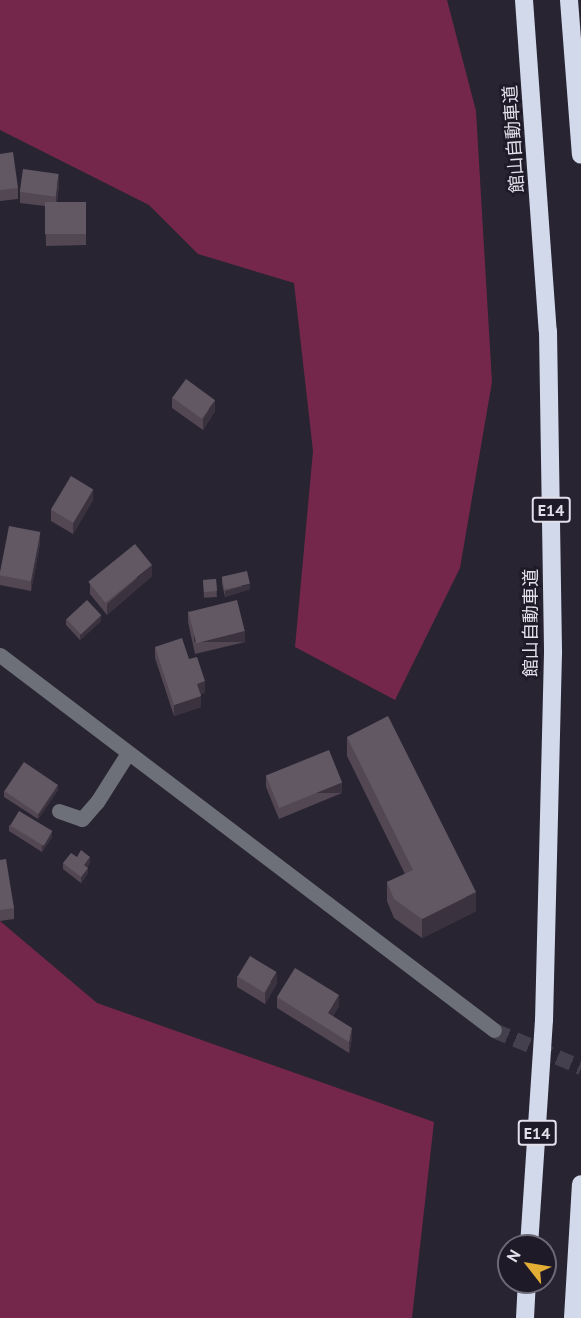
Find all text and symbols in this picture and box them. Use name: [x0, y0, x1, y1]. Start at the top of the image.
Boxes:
street label: 館山自動車道: [499, 84, 529, 194]
road number: E14: [532, 497, 570, 523]
street label: 館山自動車道: [520, 569, 542, 677]
road number: E14: [518, 1120, 556, 1146]
north arrow: [497, 1234, 557, 1294]
text: N: [502, 1246, 525, 1265]

